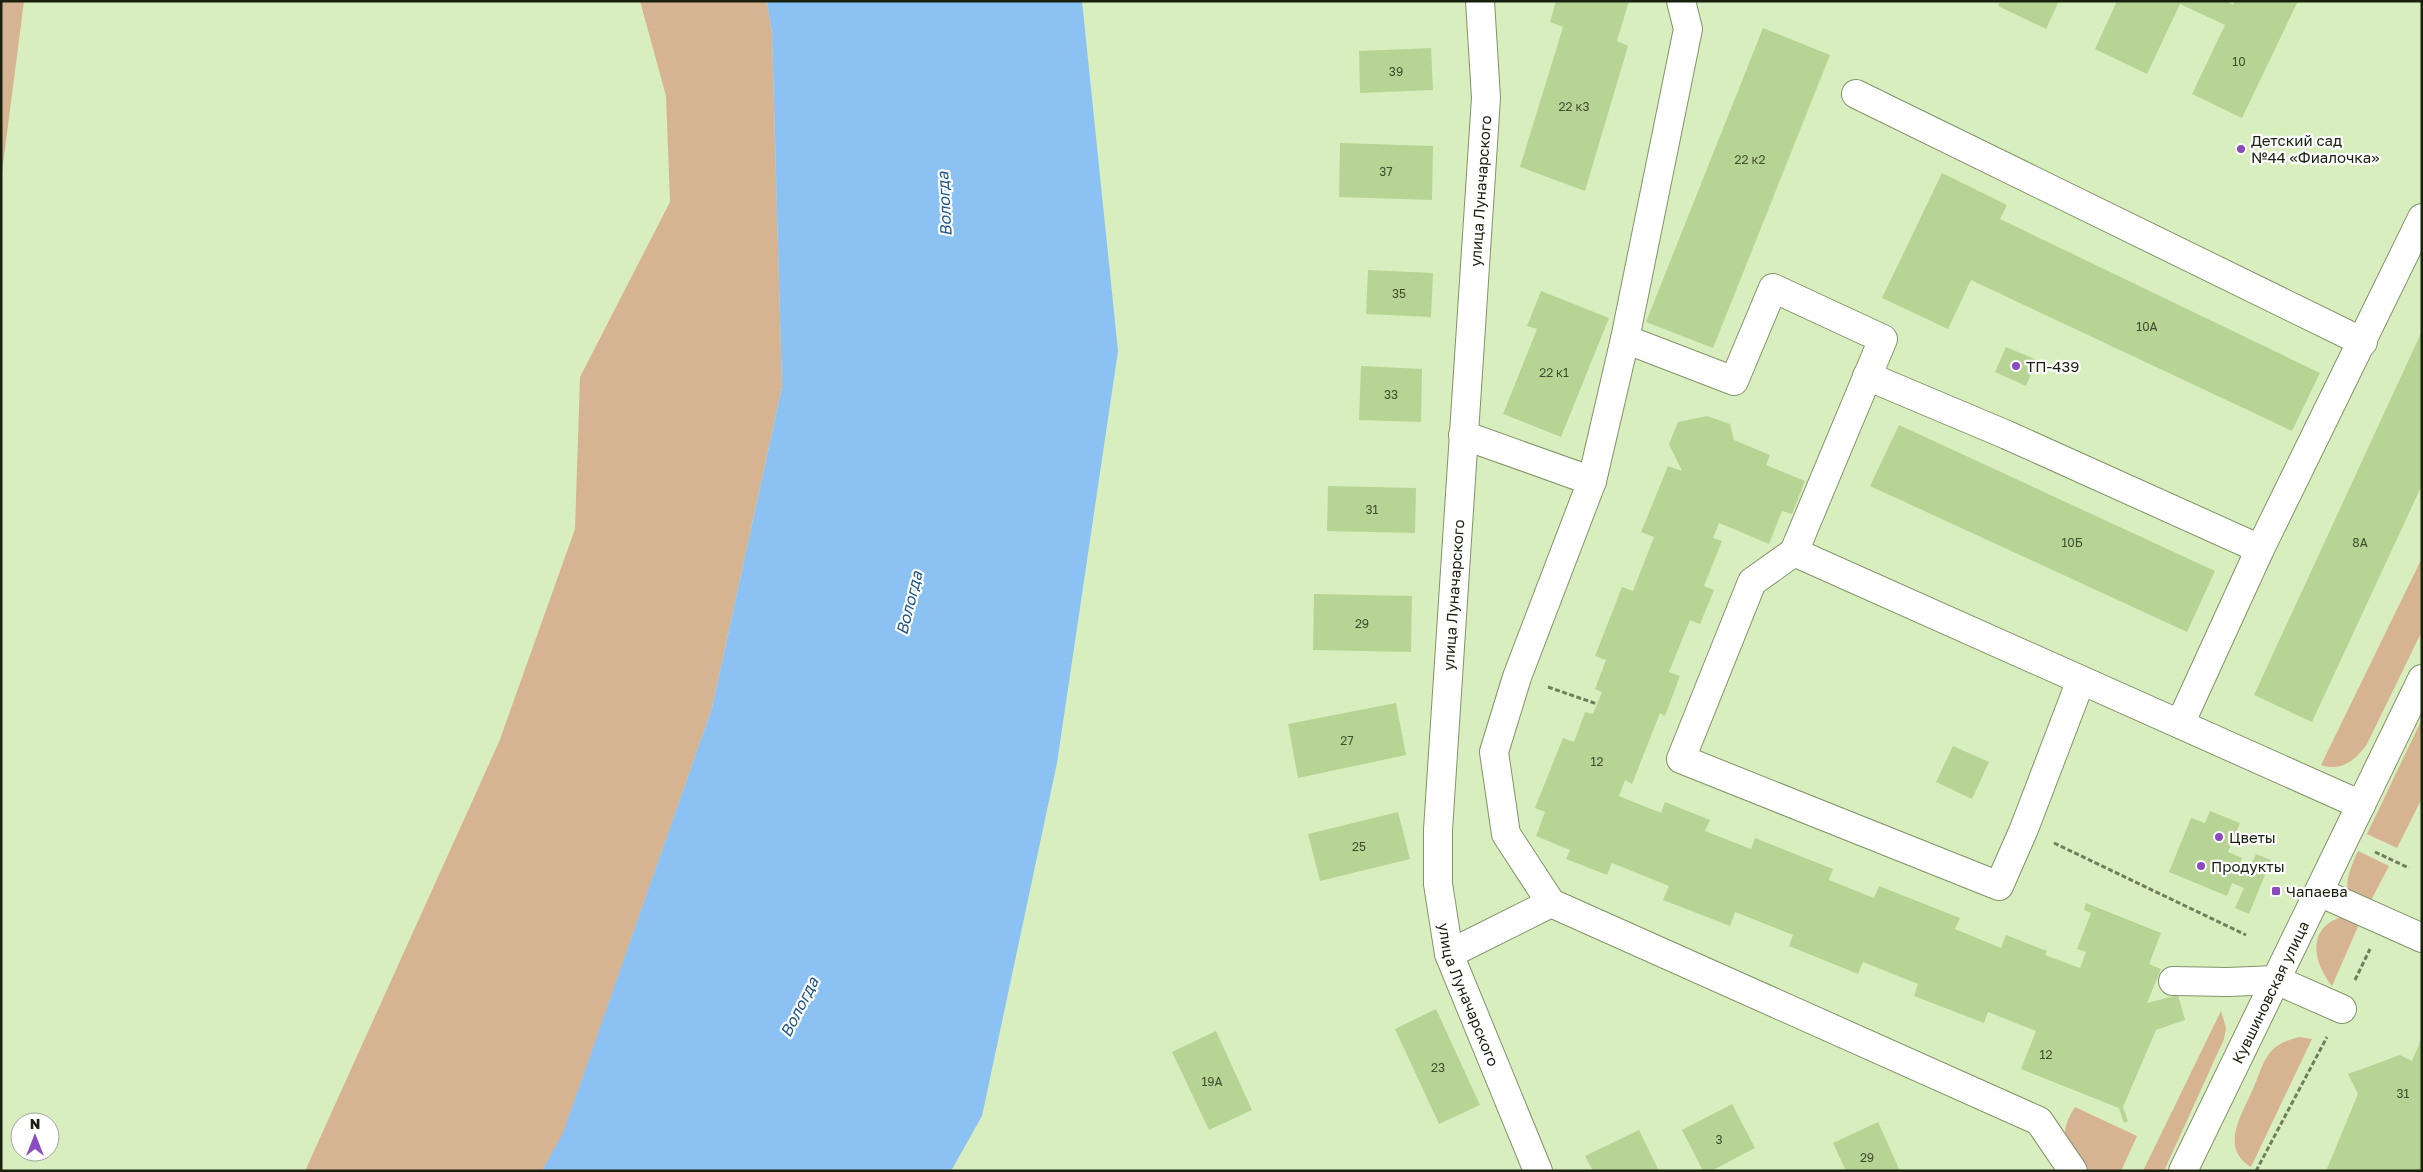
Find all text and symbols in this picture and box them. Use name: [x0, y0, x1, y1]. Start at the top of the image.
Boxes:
house number: 10: [2232, 54, 2246, 69]
house number: 39: [1389, 64, 1403, 79]
house number: 22 к3: [1559, 99, 1589, 114]
street label: улица Луначарского: [1466, 115, 1494, 267]
place label: Детский сад №44 «Фиалочка»: [2251, 131, 2380, 166]
marker: Детский сад №44 «Фиалочка»: [2235, 143, 2247, 155]
house number: 22 к2: [1735, 152, 1765, 167]
house number: 37: [1379, 164, 1393, 179]
water label: Вологда: [932, 170, 956, 237]
house number: 35: [1392, 286, 1406, 301]
house number: 10А: [2136, 319, 2158, 334]
place label: ТП-439: [2026, 357, 2079, 375]
marker: ТП-439: [2010, 360, 2022, 372]
house number: 22 к1: [1539, 365, 1569, 380]
house number: 33: [1384, 387, 1398, 402]
house number: 31: [1366, 502, 1379, 517]
street label: улица Луначарского: [1439, 519, 1467, 671]
house number: 10Б: [2061, 535, 2083, 550]
house number: 8А: [2352, 535, 2368, 550]
water label: Вологда: [891, 568, 927, 637]
house number: 29: [1355, 616, 1369, 631]
house number: 27: [1340, 733, 1354, 748]
house number: 12: [1591, 754, 1603, 769]
place label: Цветы: [2229, 828, 2276, 846]
marker: Цветы: [2213, 831, 2225, 843]
house number: 25: [1352, 839, 1366, 854]
place label: Продукты: [2211, 857, 2285, 875]
marker: Продукты: [2195, 860, 2207, 872]
place label: Чапаева: [2286, 882, 2348, 900]
marker: Чапаева: [2270, 885, 2282, 897]
street label: Кувшиновская улица: [2228, 918, 2312, 1066]
street label: улица Луначарского: [1435, 921, 1503, 1069]
water label: Вологда: [775, 973, 823, 1040]
house number: 12: [2040, 1047, 2052, 1062]
house number: 23: [1431, 1060, 1445, 1075]
house number: 19А: [1201, 1074, 1223, 1089]
house number: 31: [2397, 1086, 2410, 1101]
north arrow: [10, 1112, 60, 1162]
text: N: [30, 1115, 40, 1132]
house number: 3: [1715, 1132, 1723, 1147]
house number: 29: [1860, 1150, 1874, 1165]

